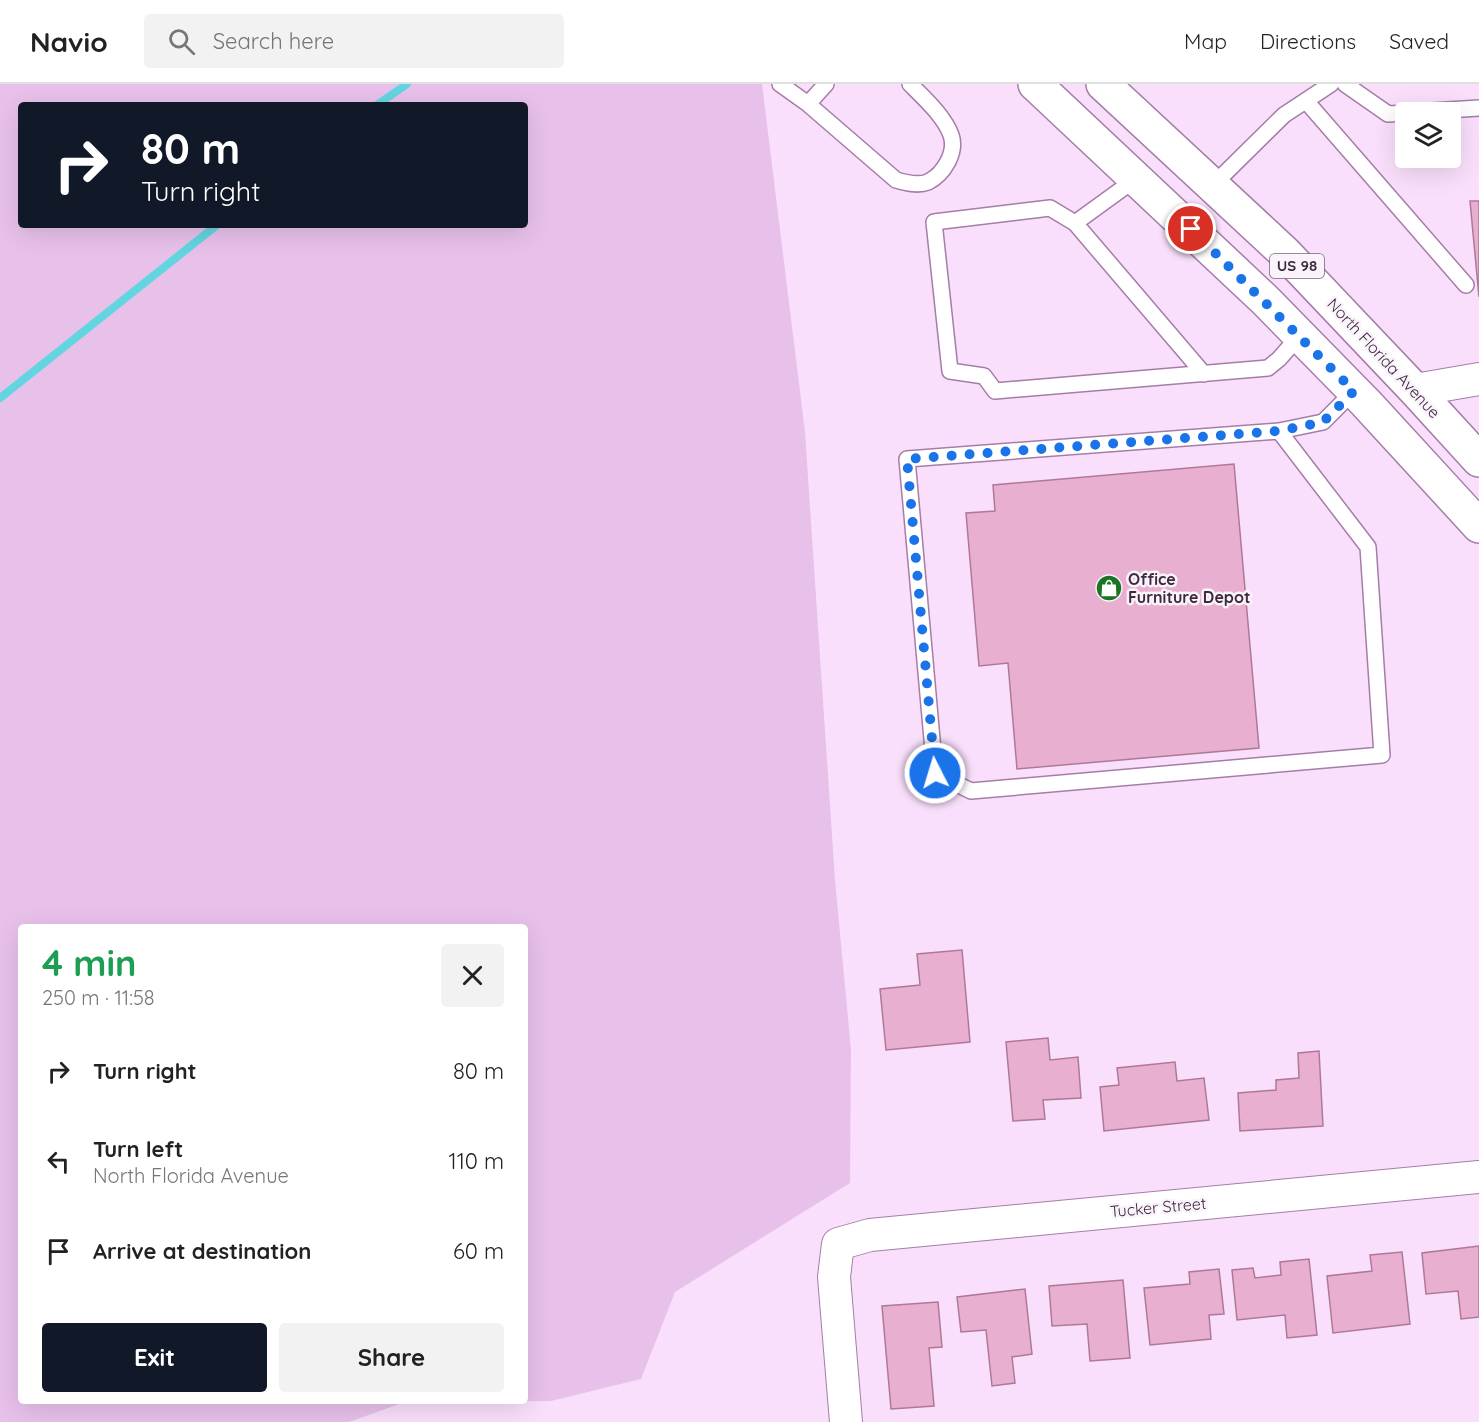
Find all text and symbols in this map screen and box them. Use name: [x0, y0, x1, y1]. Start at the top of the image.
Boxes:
search box: [144, 14, 564, 68]
text: Navio: [30, 24, 108, 59]
icon: search: [165, 25, 198, 58]
text: Search here: [213, 27, 334, 55]
text: Map: [1184, 28, 1227, 54]
text: Directions: [1260, 28, 1356, 54]
text: Saved: [1389, 28, 1449, 54]
map controls: [1395, 102, 1461, 168]
button: layers: [1395, 102, 1461, 168]
text: 80 m: [141, 122, 240, 175]
icon: right: [42, 126, 120, 204]
text: Turn right: [141, 174, 260, 208]
pin: [1165, 203, 1216, 254]
icon: arrive: [1174, 212, 1207, 245]
road number: US 98: [1270, 254, 1324, 278]
street label: North Florida Avenue: [1323, 294, 1445, 422]
place label: Office Furniture Depot: [1128, 569, 1250, 607]
shop icon: Office Furniture Depot: [1094, 573, 1124, 603]
position arrow: [903, 741, 967, 805]
text: 4 min: [42, 940, 136, 985]
button: close: [441, 944, 504, 1007]
text: 250 m · 11:58: [42, 985, 155, 1010]
icon: right: [42, 1055, 75, 1088]
text: Turn right: [93, 1057, 197, 1085]
text: 80 m: [453, 1057, 504, 1085]
text: Turn left: [93, 1135, 183, 1163]
icon: left: [42, 1145, 75, 1178]
text: 110 m: [449, 1147, 504, 1175]
text: North Florida Avenue: [93, 1163, 289, 1188]
street label: Tucker Street: [1109, 1193, 1207, 1221]
icon: arrive: [42, 1235, 75, 1268]
text: Arrive at destination: [93, 1237, 311, 1265]
text: 60 m: [453, 1237, 504, 1265]
button: Exit: [42, 1323, 267, 1392]
button: Share: [279, 1323, 504, 1392]

